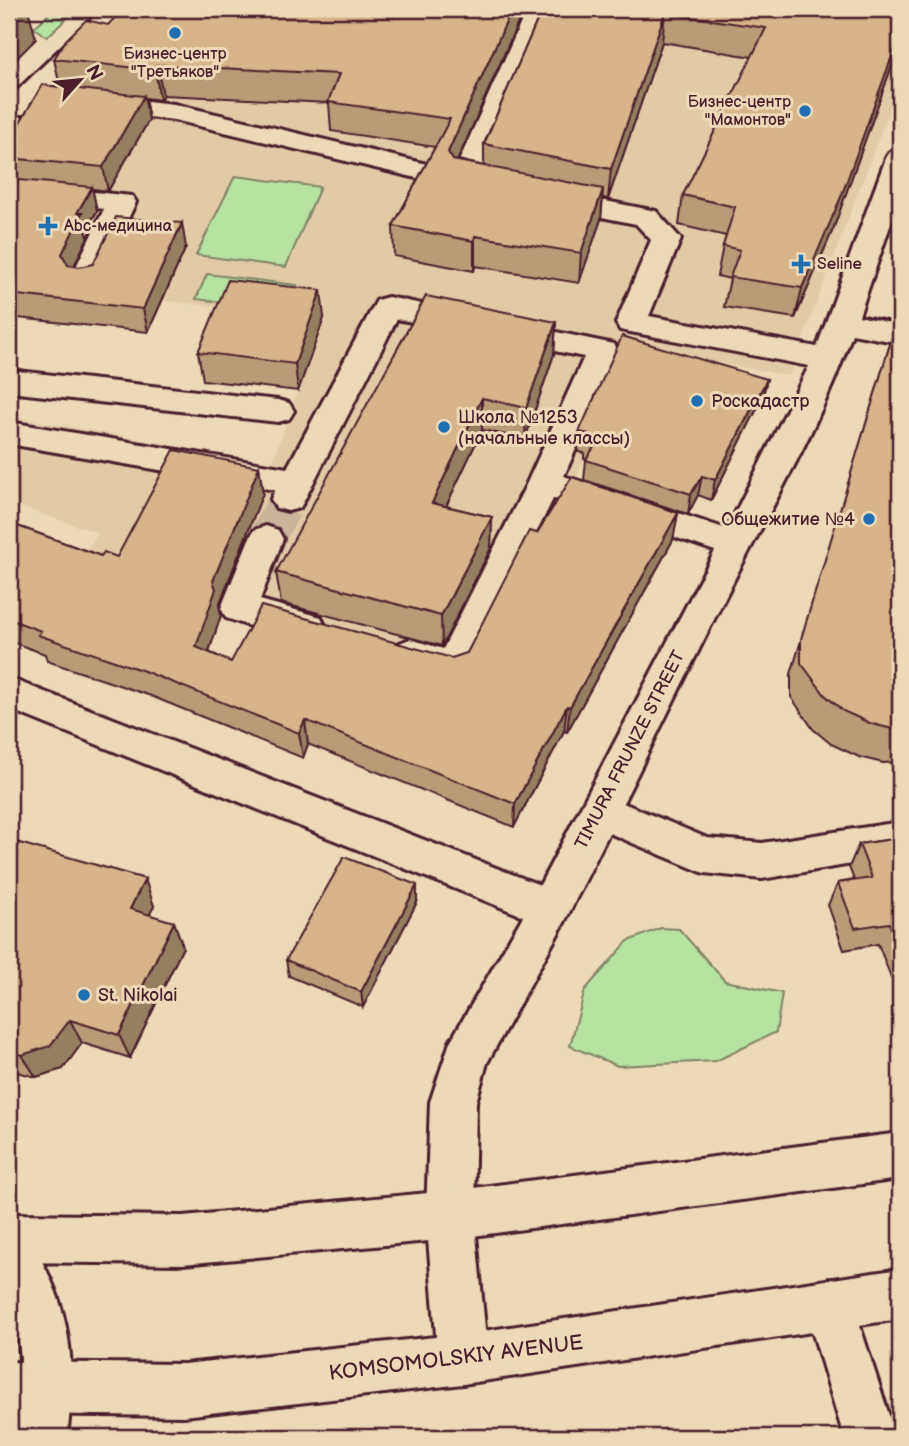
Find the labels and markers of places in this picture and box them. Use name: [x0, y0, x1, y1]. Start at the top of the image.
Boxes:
marker: Бизнес-центр "Третьяков": [167, 25, 183, 41]
place label: Бизнес-центр "Третьяков": [123, 45, 227, 82]
place label: Бизнес-центр "Мамонтов": [688, 93, 791, 130]
marker: Бизнес-центр "Мамонтов": [797, 103, 813, 119]
marker: Abc-медицина: [38, 216, 58, 236]
place label: Abc-медицина: [64, 217, 173, 236]
marker: Seline: [791, 254, 811, 274]
place label: Seline: [817, 255, 863, 274]
place label: Роскадастр: [711, 391, 809, 412]
marker: Роскадастр: [689, 393, 705, 409]
place label: Школа №1253 (начальные классы): [458, 407, 630, 449]
marker: Школа №1253 (начальные классы): [436, 419, 452, 435]
place label: Общежитие №4: [721, 509, 855, 530]
marker: Общежитие №4: [861, 511, 877, 527]
place label: St. Nikolai: [98, 985, 178, 1006]
marker: St. Nikolai: [76, 987, 92, 1003]

